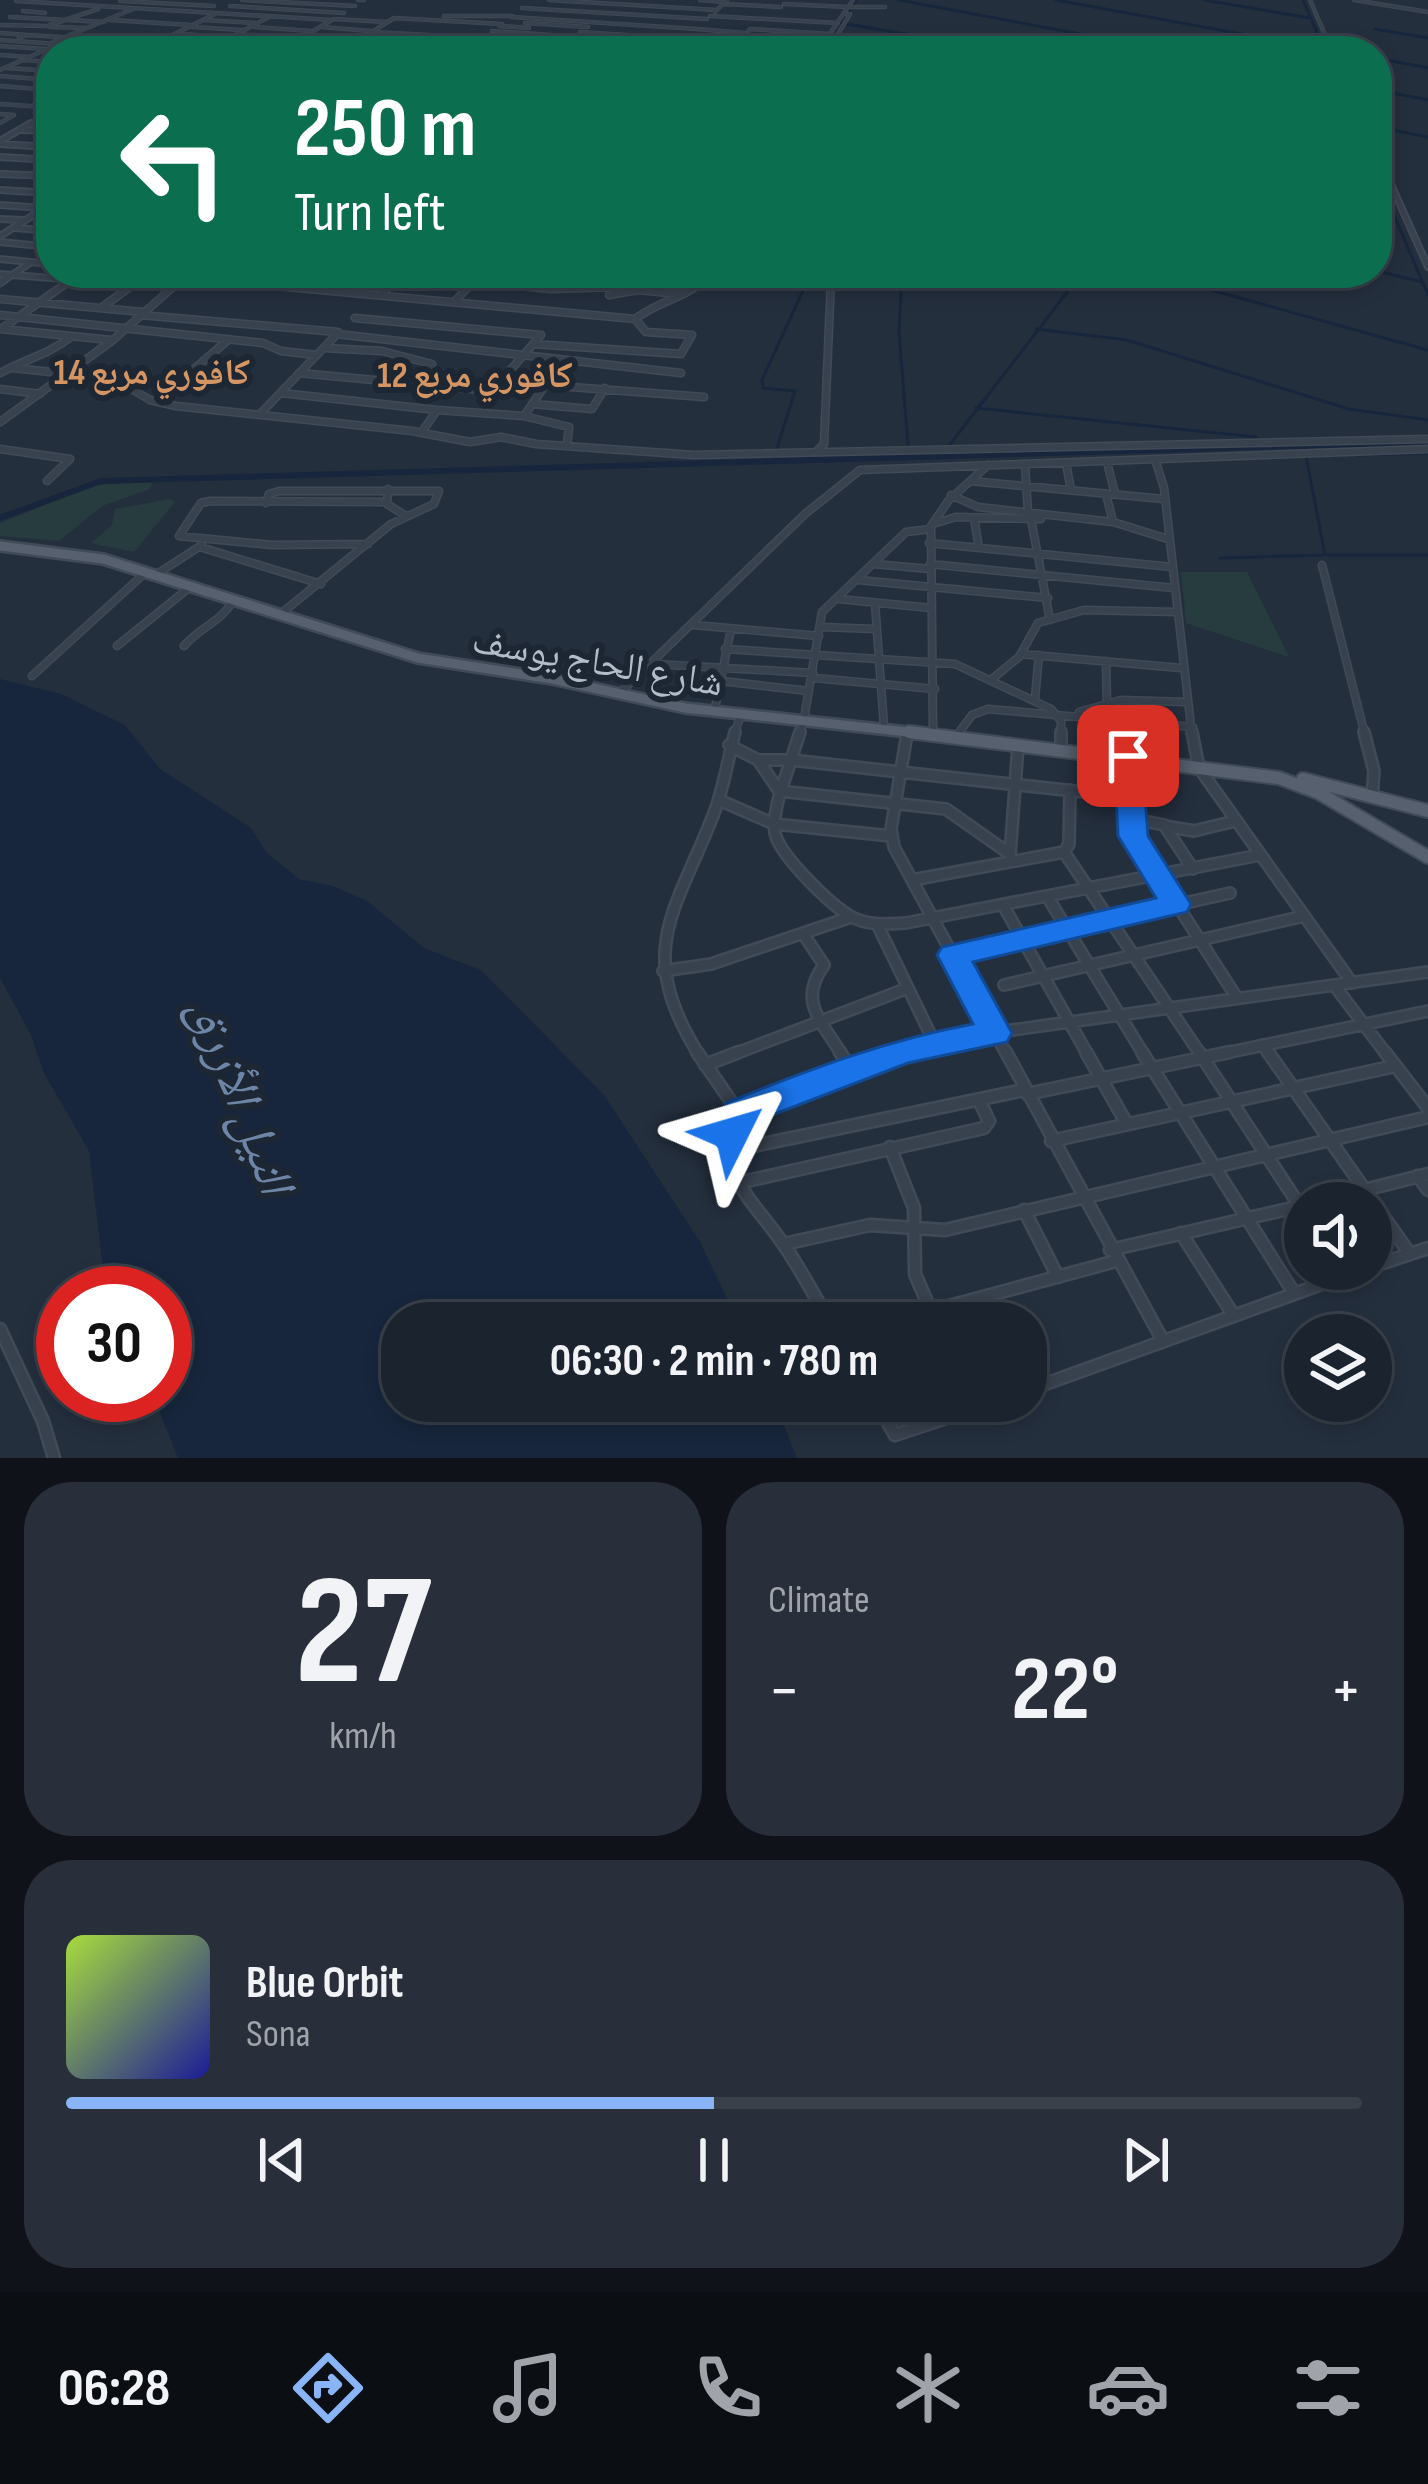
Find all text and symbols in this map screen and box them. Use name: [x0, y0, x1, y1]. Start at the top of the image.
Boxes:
text: 250 m: [294, 79, 476, 180]
icon: left: [96, 84, 252, 240]
text: Turn left: [294, 181, 446, 246]
district label: كافوري مربع 14: [54, 352, 250, 400]
district label: كافوري مربع 12: [377, 355, 573, 403]
street label: شارع الحاج يوسف: [468, 617, 727, 708]
pin: [1077, 705, 1179, 807]
icon: arrive: [1095, 723, 1161, 789]
water label: النيل الأزرق: [175, 989, 308, 1207]
position arrow: [669, 1071, 795, 1197]
map controls: [1284, 1182, 1392, 1422]
button: sound: [1284, 1182, 1392, 1290]
speed limit sign: 30: [36, 1266, 192, 1422]
button: layers: [1284, 1314, 1392, 1422]
text: 06:30 · 2 min · 780 m: [550, 1334, 878, 1389]
text: 27: [295, 1541, 431, 1728]
text: Climate: [768, 1577, 870, 1624]
text: 22°: [1011, 1637, 1119, 1745]
text: −: [768, 1652, 800, 1731]
text: +: [1330, 1652, 1362, 1731]
text: km/h: [329, 1713, 397, 1760]
text: Blue Orbit: [246, 1956, 403, 2011]
text: Sona: [246, 2011, 311, 2058]
icon: previous: [249, 2127, 315, 2193]
icon: pause: [681, 2127, 747, 2193]
icon: next: [1113, 2127, 1179, 2193]
icon: directions: [286, 2346, 370, 2430]
icon: music: [486, 2346, 570, 2430]
icon: phone: [686, 2346, 770, 2430]
icon: climate: [886, 2346, 970, 2430]
icon: car: [1086, 2346, 1170, 2430]
icon: filters: [1286, 2346, 1370, 2430]
text: 06:28: [58, 2356, 170, 2421]

